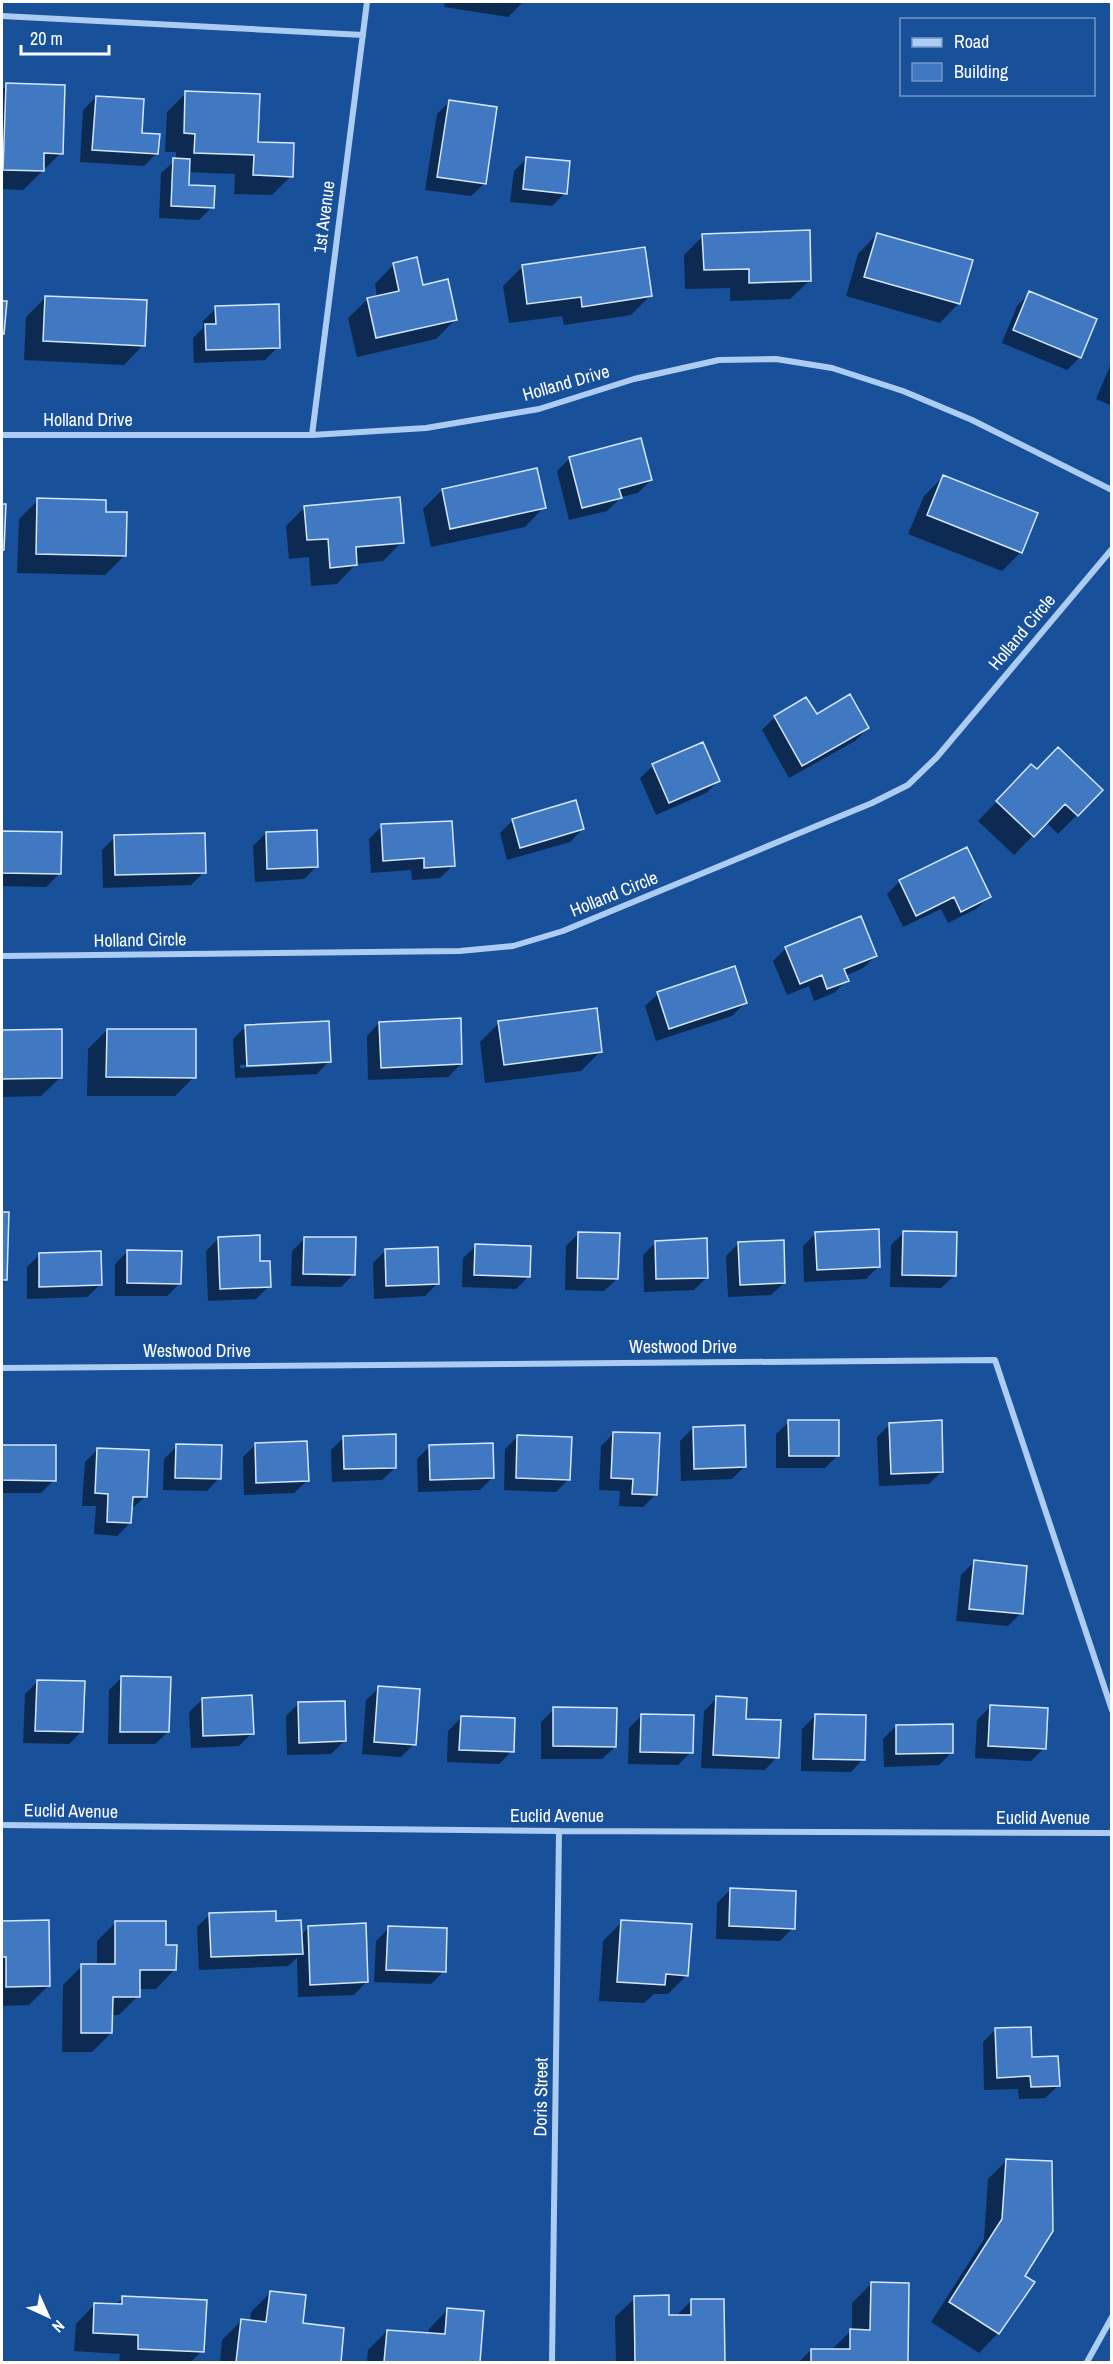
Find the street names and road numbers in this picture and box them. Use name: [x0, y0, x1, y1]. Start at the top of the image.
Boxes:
street label: 1st Avenue: [307, 179, 340, 255]
street label: Holland Drive: [519, 358, 612, 407]
street label: Holland Drive: [43, 407, 133, 432]
street label: Holland Circle: [982, 588, 1061, 675]
street label: Holland Circle: [566, 865, 661, 922]
street label: Holland Circle: [93, 926, 187, 953]
street label: Westwood Drive: [629, 1334, 737, 1359]
street label: Westwood Drive: [143, 1338, 251, 1363]
street label: Euclid Avenue: [24, 1797, 118, 1824]
street label: Euclid Avenue: [510, 1803, 604, 1828]
street label: Euclid Avenue: [996, 1805, 1090, 1830]
street label: Doris Street: [527, 2057, 554, 2137]

